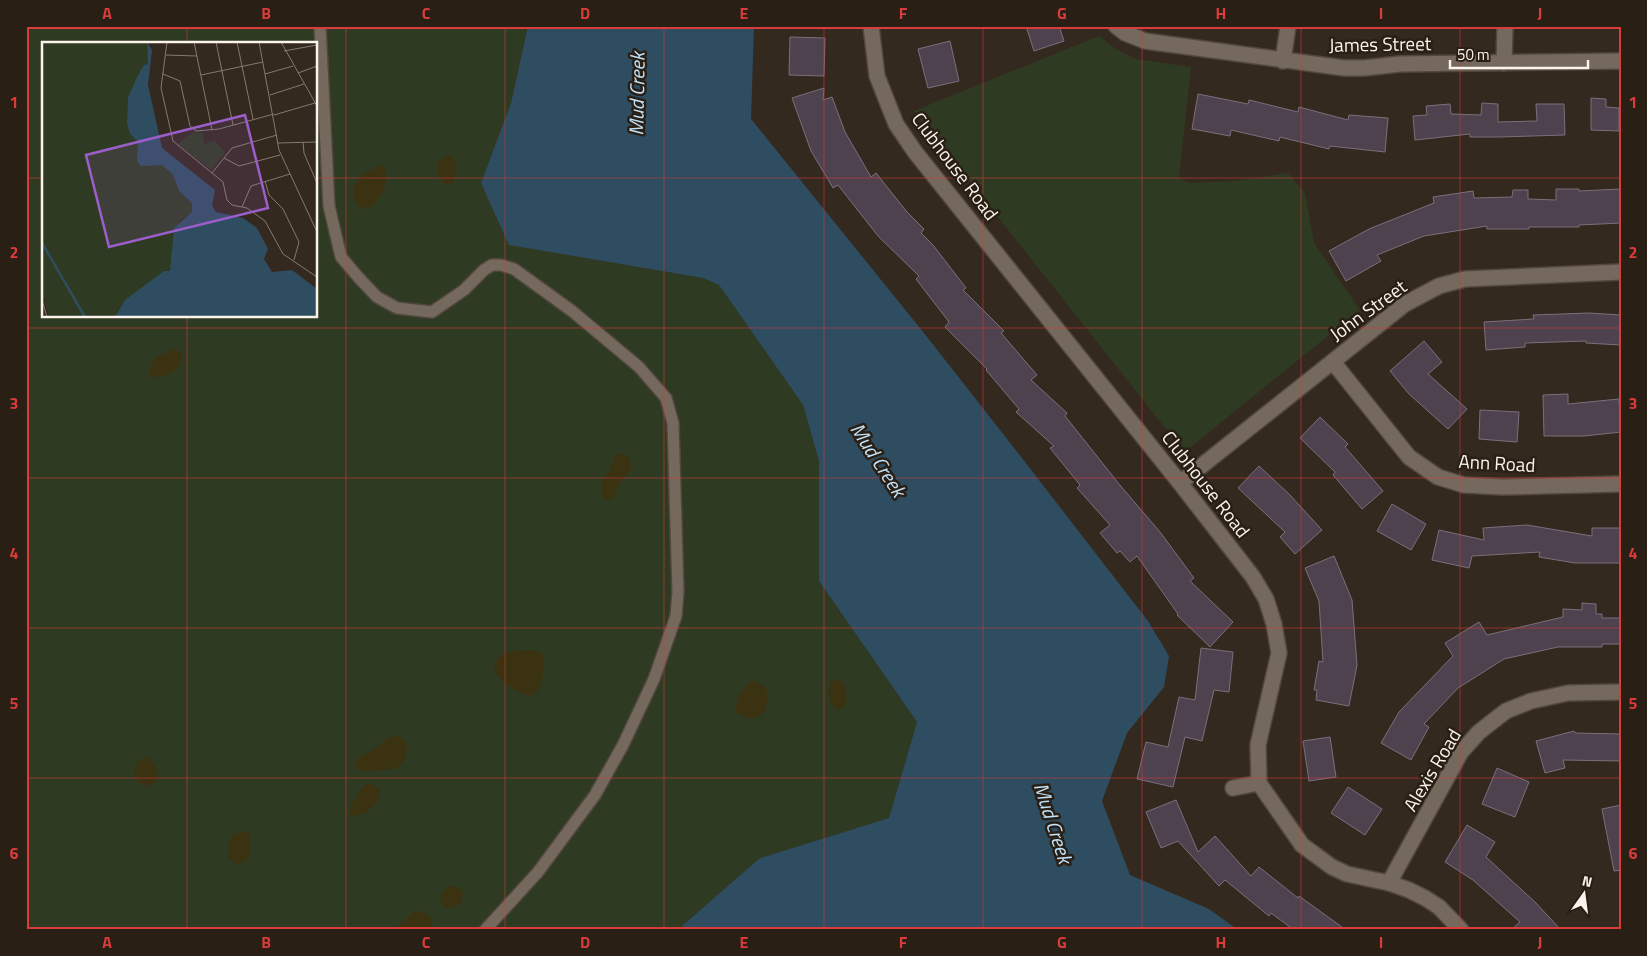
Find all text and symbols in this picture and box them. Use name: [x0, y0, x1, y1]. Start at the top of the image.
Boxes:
text: A: [102, 1, 112, 25]
text: B: [261, 1, 271, 25]
text: C: [422, 1, 431, 25]
text: D: [580, 1, 590, 25]
text: E: [740, 1, 749, 25]
text: F: [899, 1, 908, 25]
text: G: [1057, 1, 1067, 25]
text: H: [1216, 1, 1226, 25]
text: I: [1379, 1, 1383, 25]
text: J: [1538, 1, 1542, 25]
street label: James Street: [1328, 28, 1432, 59]
scale bar: [1450, 38, 1587, 70]
inset map: [42, 42, 318, 318]
text: 50 m: [1457, 43, 1490, 66]
water label: Mud Creek: [620, 50, 653, 136]
text: 1: [10, 90, 18, 114]
text: 1: [1629, 90, 1637, 114]
street label: Clubhouse Road: [905, 106, 1006, 226]
text: 2: [10, 240, 18, 264]
text: 2: [1629, 240, 1637, 264]
street label: John Street: [1323, 272, 1412, 347]
text: 3: [10, 391, 18, 415]
text: 3: [1629, 391, 1637, 415]
water label: Mud Creek: [843, 416, 915, 505]
street label: Clubhouse Road: [1155, 424, 1257, 543]
street label: Ann Road: [1458, 446, 1536, 479]
text: 4: [10, 541, 19, 565]
text: 4: [1629, 541, 1638, 565]
text: 5: [10, 691, 19, 715]
text: 5: [1629, 691, 1638, 715]
street label: Alexis Road: [1395, 723, 1468, 817]
water label: Mud Creek: [1026, 778, 1082, 869]
text: 6: [10, 841, 19, 865]
text: 6: [1629, 841, 1638, 865]
north arrow: [1560, 868, 1610, 918]
text: N: [1580, 870, 1595, 892]
text: A: [102, 930, 112, 954]
text: B: [261, 930, 271, 954]
text: C: [422, 930, 431, 954]
text: D: [580, 930, 590, 954]
text: E: [740, 930, 749, 954]
text: F: [899, 930, 908, 954]
text: G: [1057, 930, 1067, 954]
text: H: [1216, 930, 1226, 954]
text: I: [1379, 930, 1383, 954]
text: J: [1538, 930, 1542, 954]

